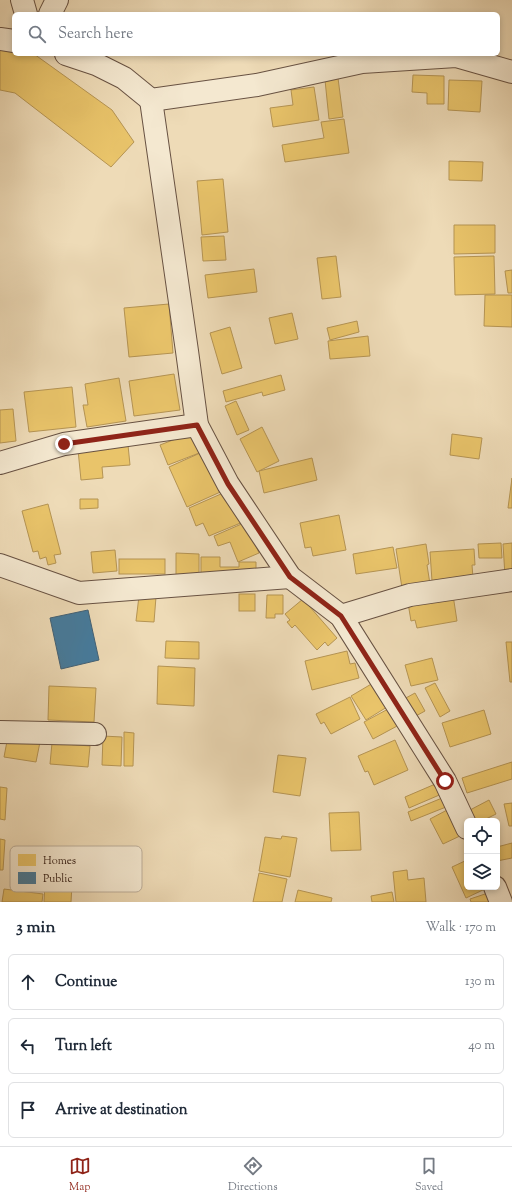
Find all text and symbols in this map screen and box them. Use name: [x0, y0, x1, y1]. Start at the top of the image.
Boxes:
search box: [12, 12, 500, 56]
icon: search: [26, 23, 48, 45]
text: Search here: [58, 24, 133, 45]
route end: [55, 435, 73, 453]
route start: [436, 772, 454, 790]
map controls: [464, 818, 500, 890]
button: locate: [464, 818, 500, 854]
legend: [10, 846, 142, 892]
text: Homes: [43, 853, 76, 869]
button: layers: [464, 854, 500, 890]
text: Public: [43, 871, 72, 887]
text: 3 min: [16, 916, 55, 940]
text: Walk · 170 m: [426, 919, 496, 937]
icon: ahead: [17, 971, 39, 993]
text: Continue: [55, 972, 117, 993]
text: 130 m: [465, 973, 495, 991]
icon: left: [17, 1035, 39, 1057]
text: Turn left: [55, 1036, 112, 1057]
text: 40 m: [468, 1037, 495, 1055]
icon: arrive: [17, 1099, 39, 1121]
text: Arrive at destination: [55, 1100, 188, 1121]
tab: Map: [69, 1155, 91, 1195]
tab: Directions: [228, 1155, 278, 1195]
tab: Saved: [415, 1155, 443, 1195]

